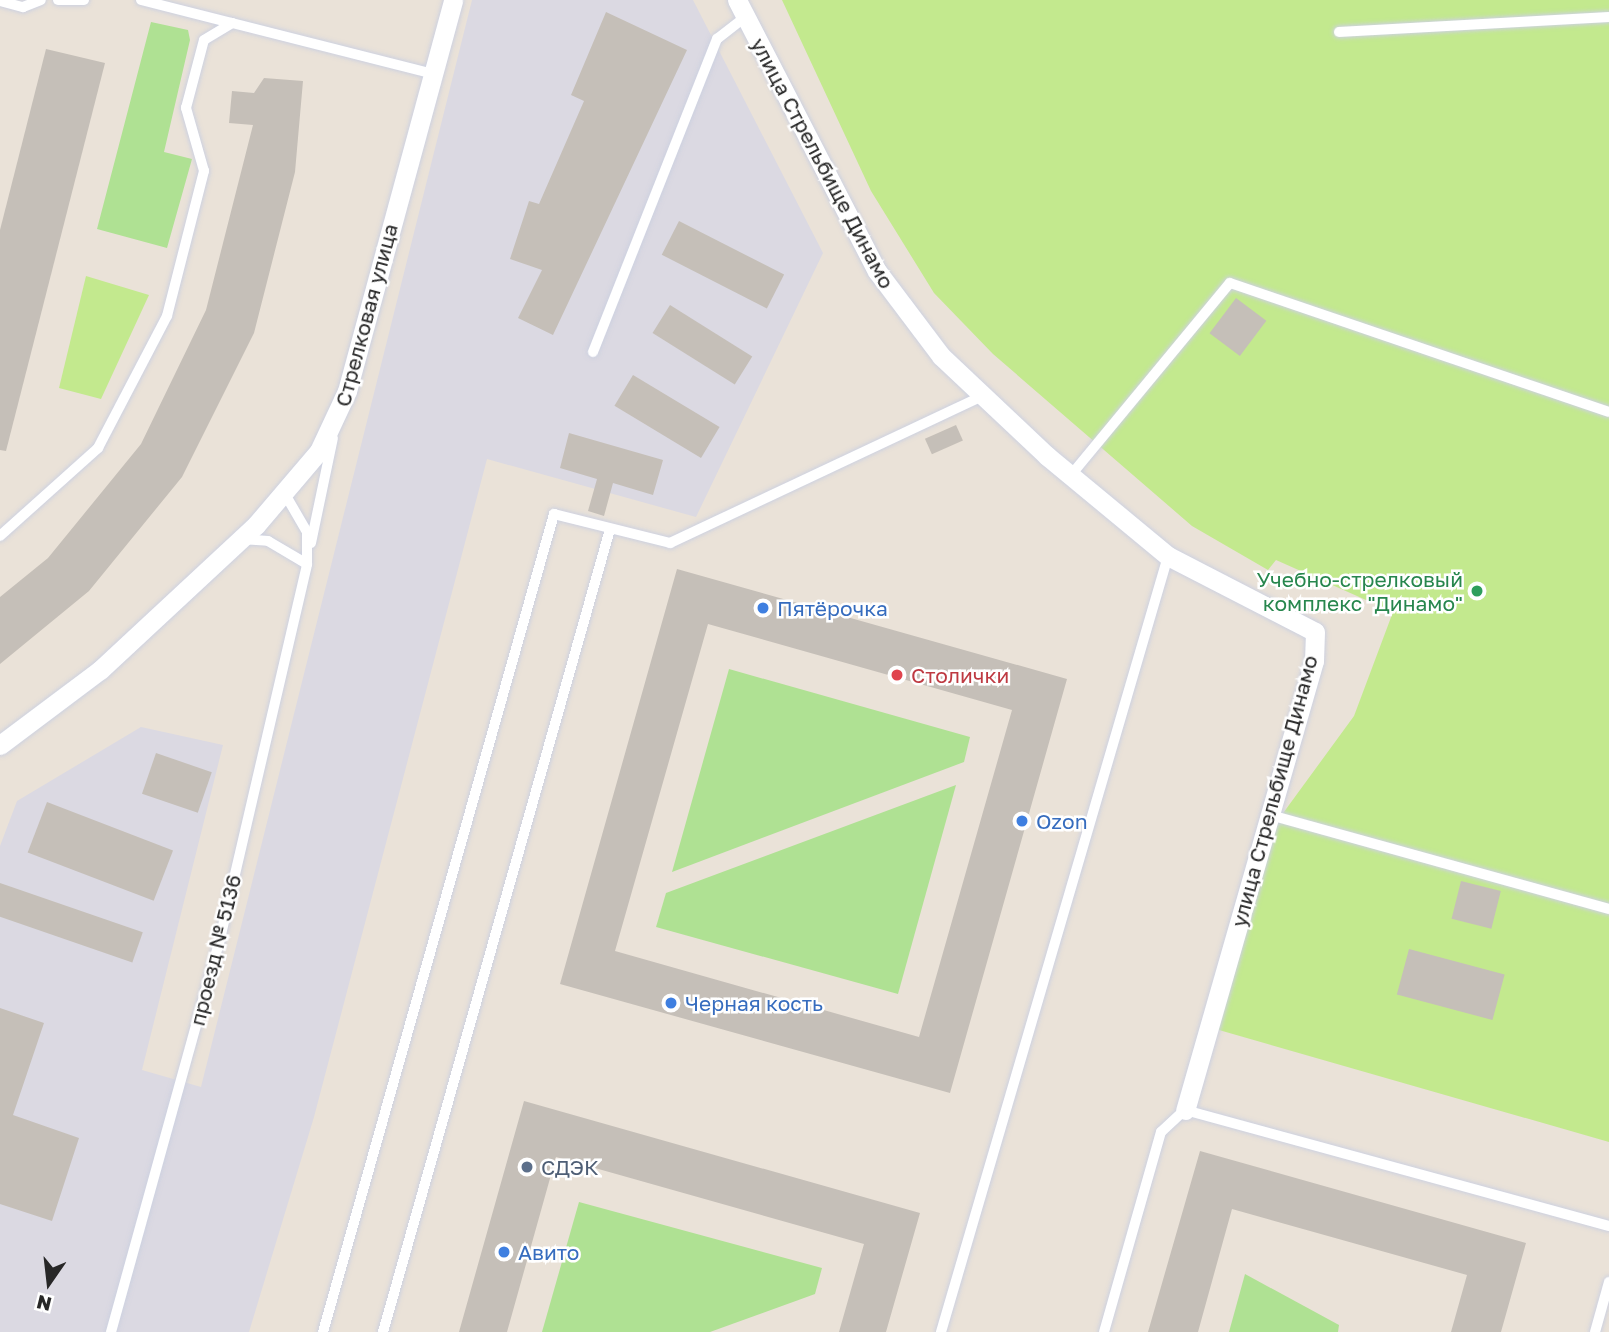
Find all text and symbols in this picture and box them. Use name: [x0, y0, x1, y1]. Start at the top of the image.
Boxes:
street label: улица Стрельбище Динамо: [746, 33, 900, 293]
street label: Стрелковая улица: [329, 221, 403, 409]
place label: Учебно-стрелковый комплекс "Динамо": [1256, 566, 1463, 616]
marker: Учебно-стрелковый комплекс "Динамо": [1469, 583, 1485, 599]
place label: Пятёрочка: [777, 595, 888, 621]
marker: Пятёрочка: [755, 600, 771, 616]
street label: улица Стрельбище Динамо: [1226, 652, 1322, 930]
place label: Столички: [911, 662, 1009, 688]
marker: Столички: [889, 667, 905, 683]
place label: Ozon: [1036, 808, 1088, 834]
marker: Ozon: [1014, 813, 1030, 829]
street label: проезд № 5136: [184, 872, 246, 1028]
place label: Черная кость: [685, 990, 823, 1016]
marker: Черная кость: [663, 995, 679, 1011]
place label: СДЭК: [541, 1154, 599, 1180]
marker: СДЭК: [519, 1159, 535, 1175]
place label: Авито: [518, 1239, 579, 1265]
marker: Авито: [496, 1244, 512, 1260]
north arrow: [14, 1248, 84, 1318]
text: N: [34, 1291, 54, 1317]

